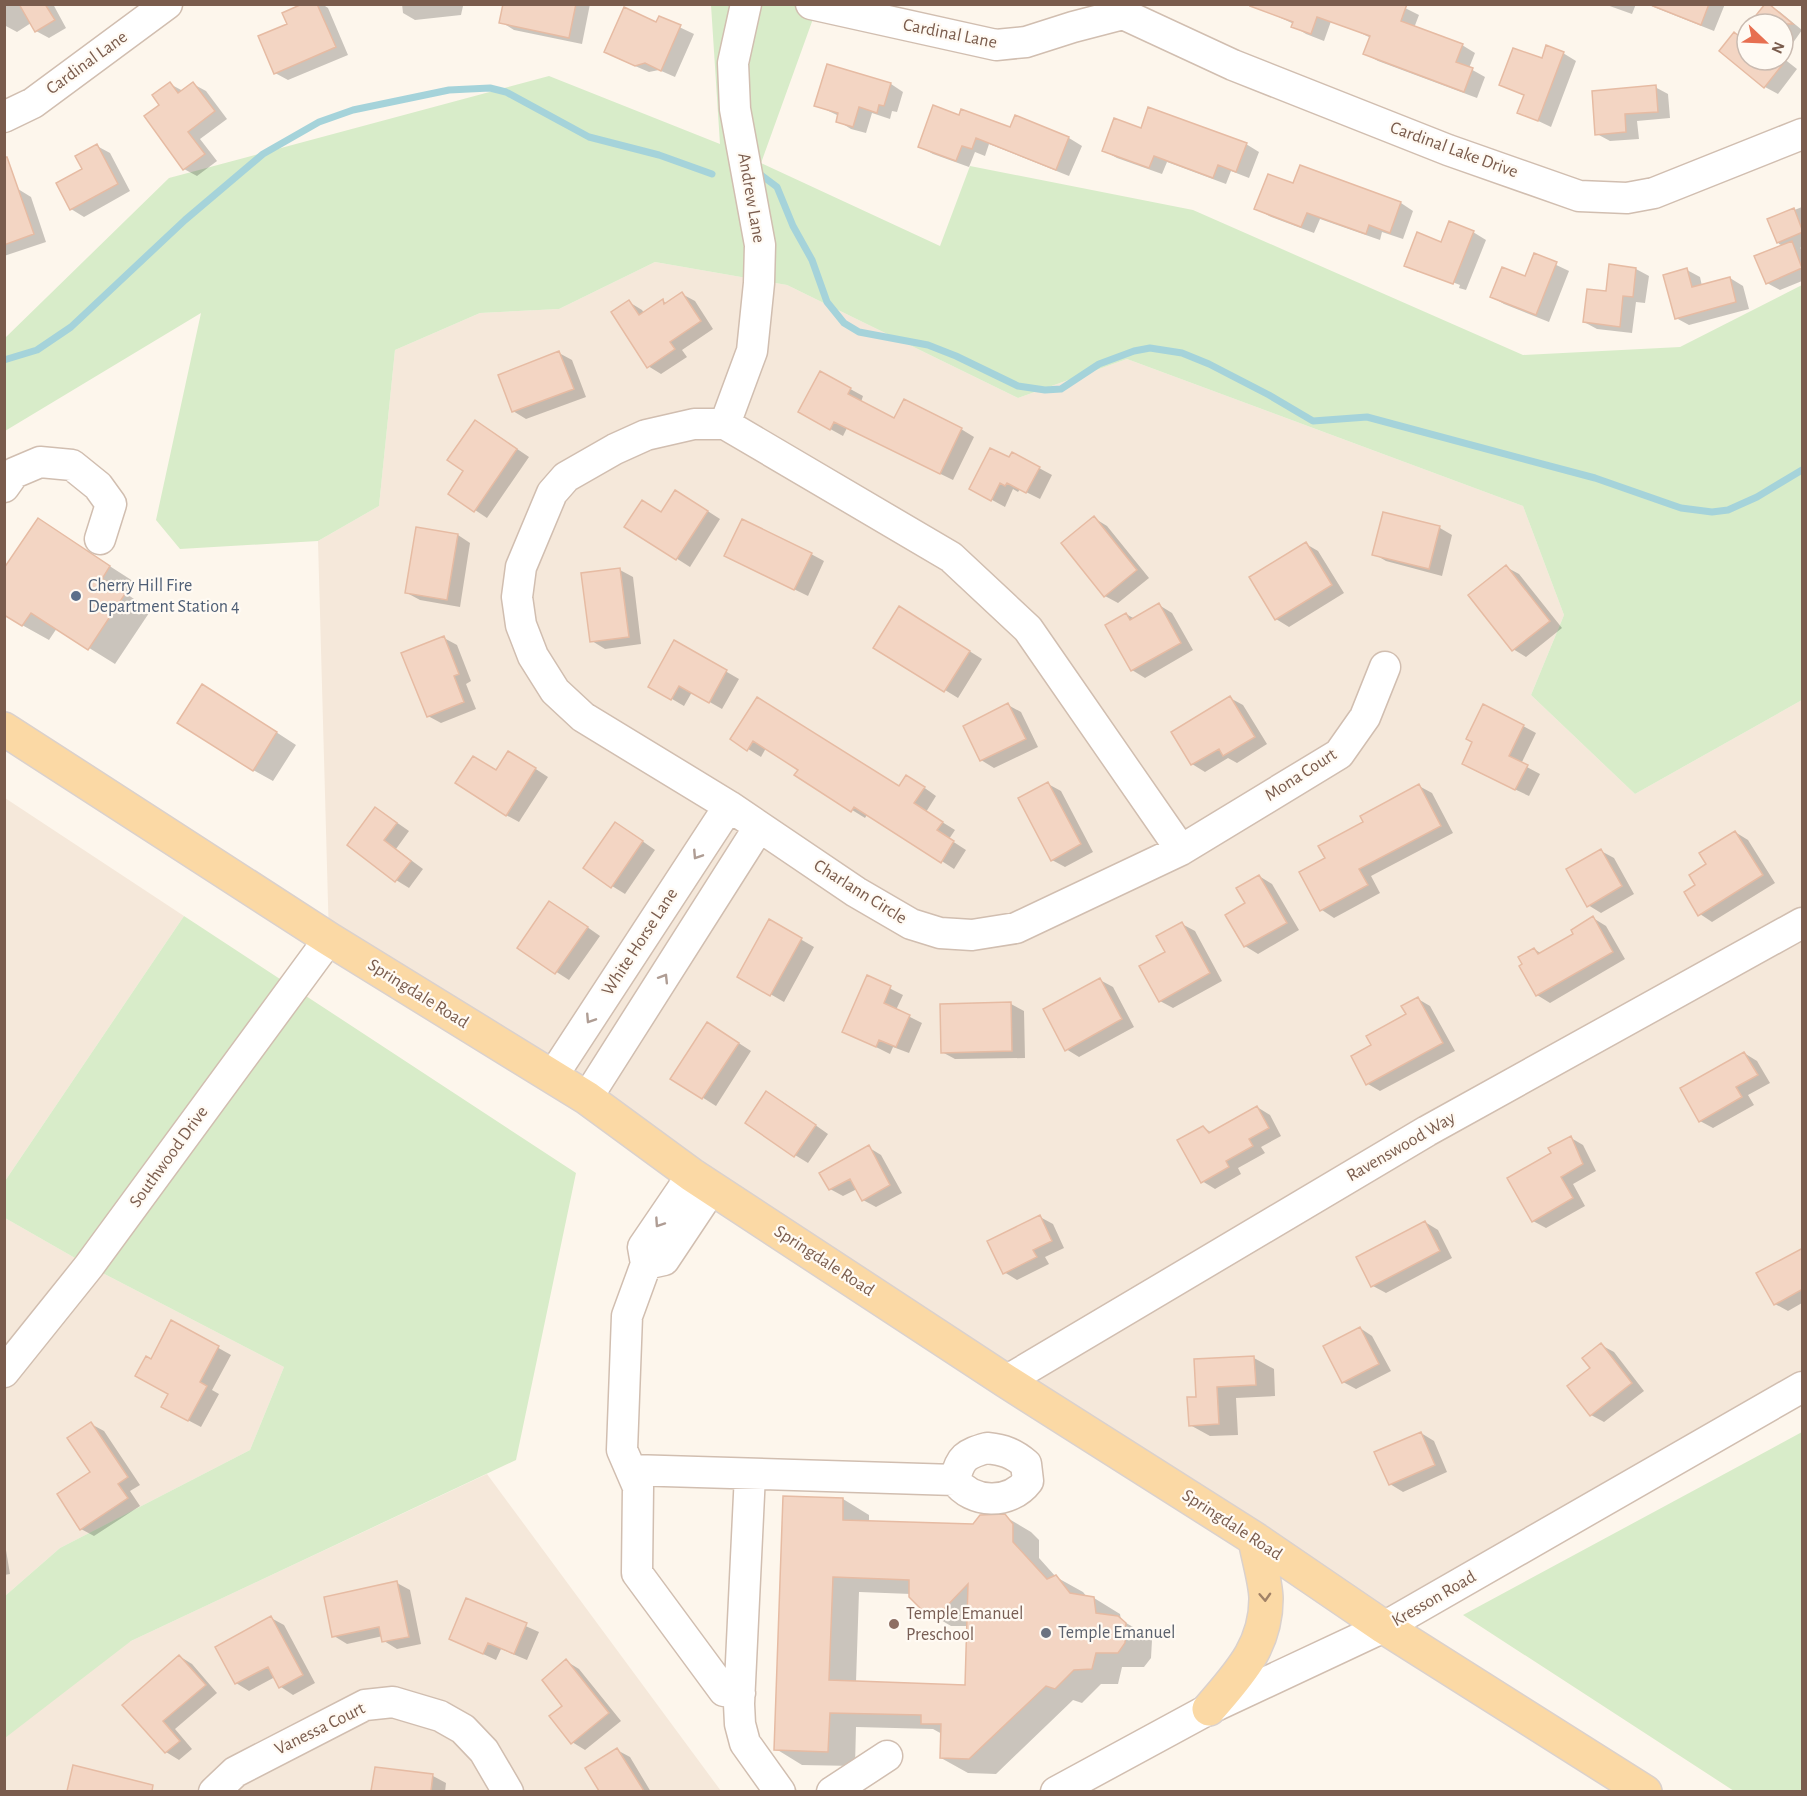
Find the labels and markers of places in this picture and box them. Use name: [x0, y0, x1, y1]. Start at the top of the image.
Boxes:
place label: Cherry Hill Fire Department Station 4: [88, 577, 240, 616]
marker: Cherry Hill Fire Department Station 4: [69, 589, 83, 603]
place label: Temple Emanuel Preschool: [906, 1605, 1023, 1644]
marker: Temple Emanuel Preschool: [887, 1617, 901, 1631]
place label: Temple Emanuel: [1058, 1624, 1175, 1642]
marker: Temple Emanuel: [1039, 1626, 1053, 1640]

